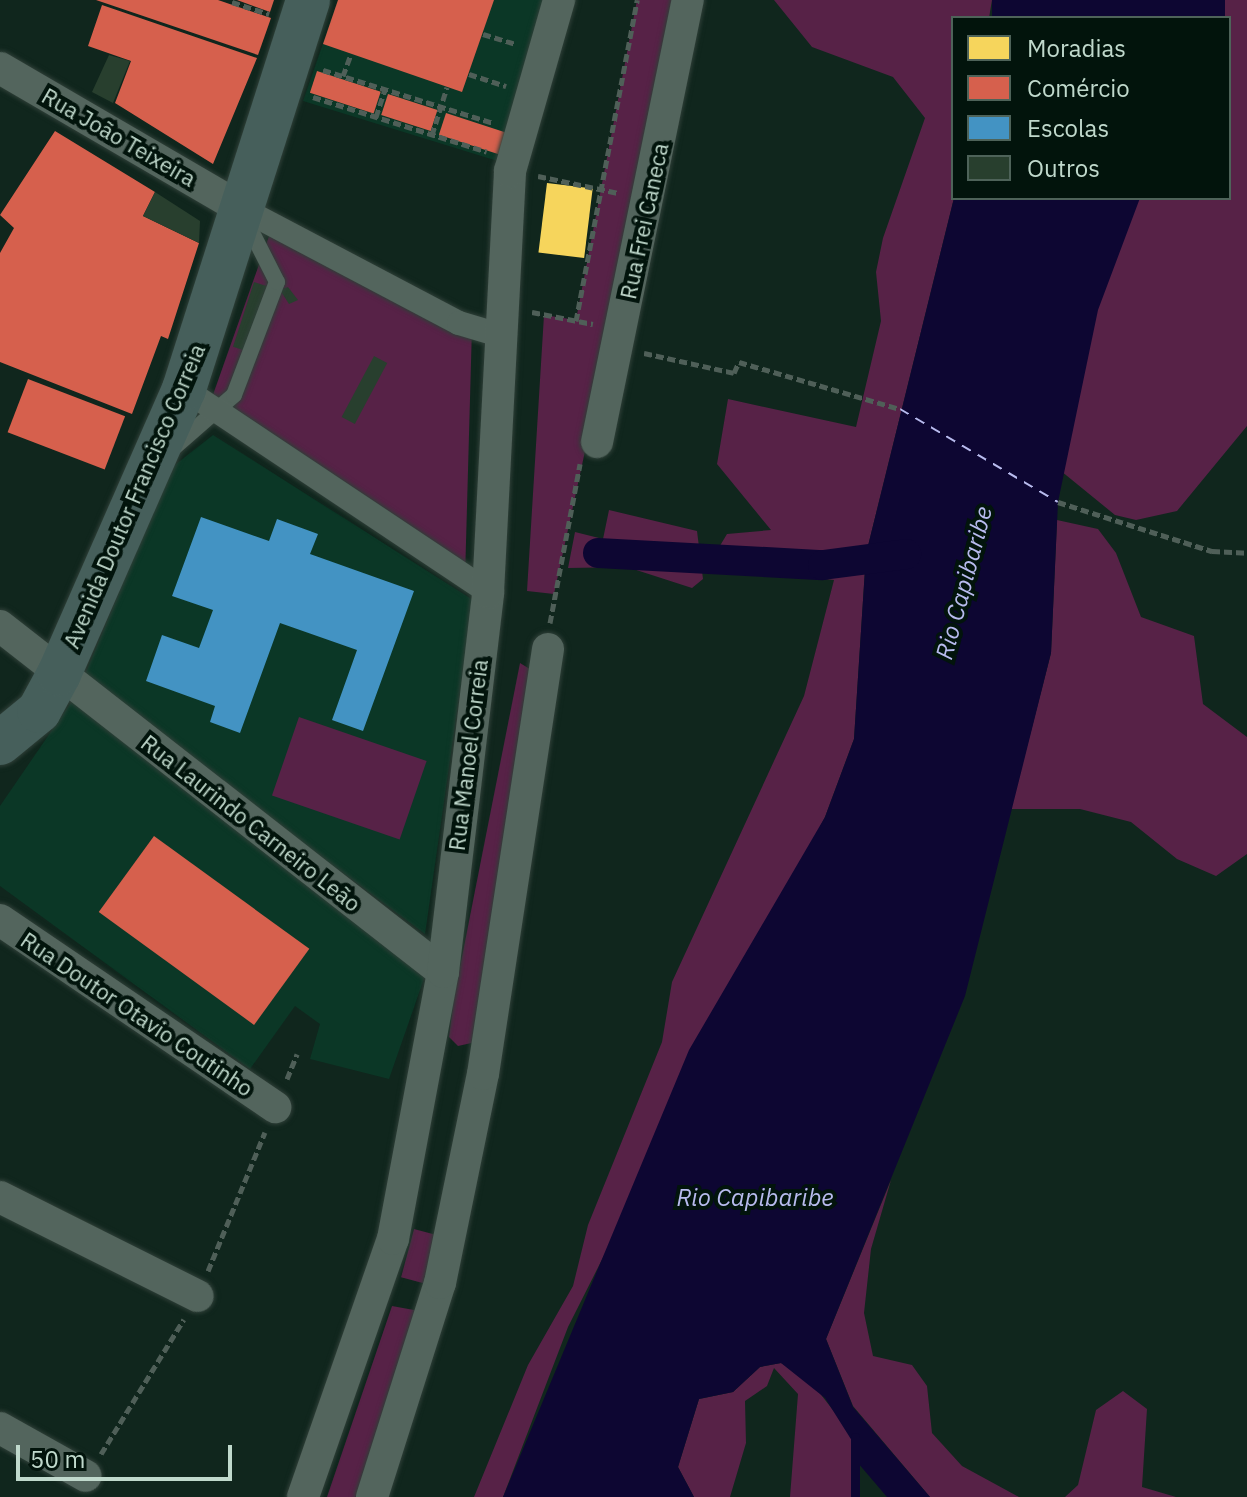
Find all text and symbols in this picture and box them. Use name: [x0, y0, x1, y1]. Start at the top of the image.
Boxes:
legend: [951, 16, 1231, 200]
text: Moradias: [1027, 32, 1126, 64]
text: Comércio: [1027, 72, 1130, 104]
street label: Rua João Teixeira: [37, 82, 201, 192]
text: Escolas: [1027, 112, 1109, 144]
street label: Rua Frei Caneca: [615, 141, 673, 301]
text: Outros: [1027, 152, 1100, 184]
street label: Avenida Doutor Francisco Correia: [58, 340, 210, 652]
water label: Rio Capibaribe: [930, 503, 998, 663]
street label: Rua Manoel Correia: [443, 658, 493, 852]
street label: Rua Laurindo Carneiro Leão: [136, 729, 366, 917]
street label: Rua Doutor Otavio Coutinho: [16, 926, 258, 1102]
water label: Rio Capibaribe: [676, 1184, 834, 1212]
scale bar: [20, 1429, 236, 1479]
text: 50 m: [30, 1443, 85, 1475]

